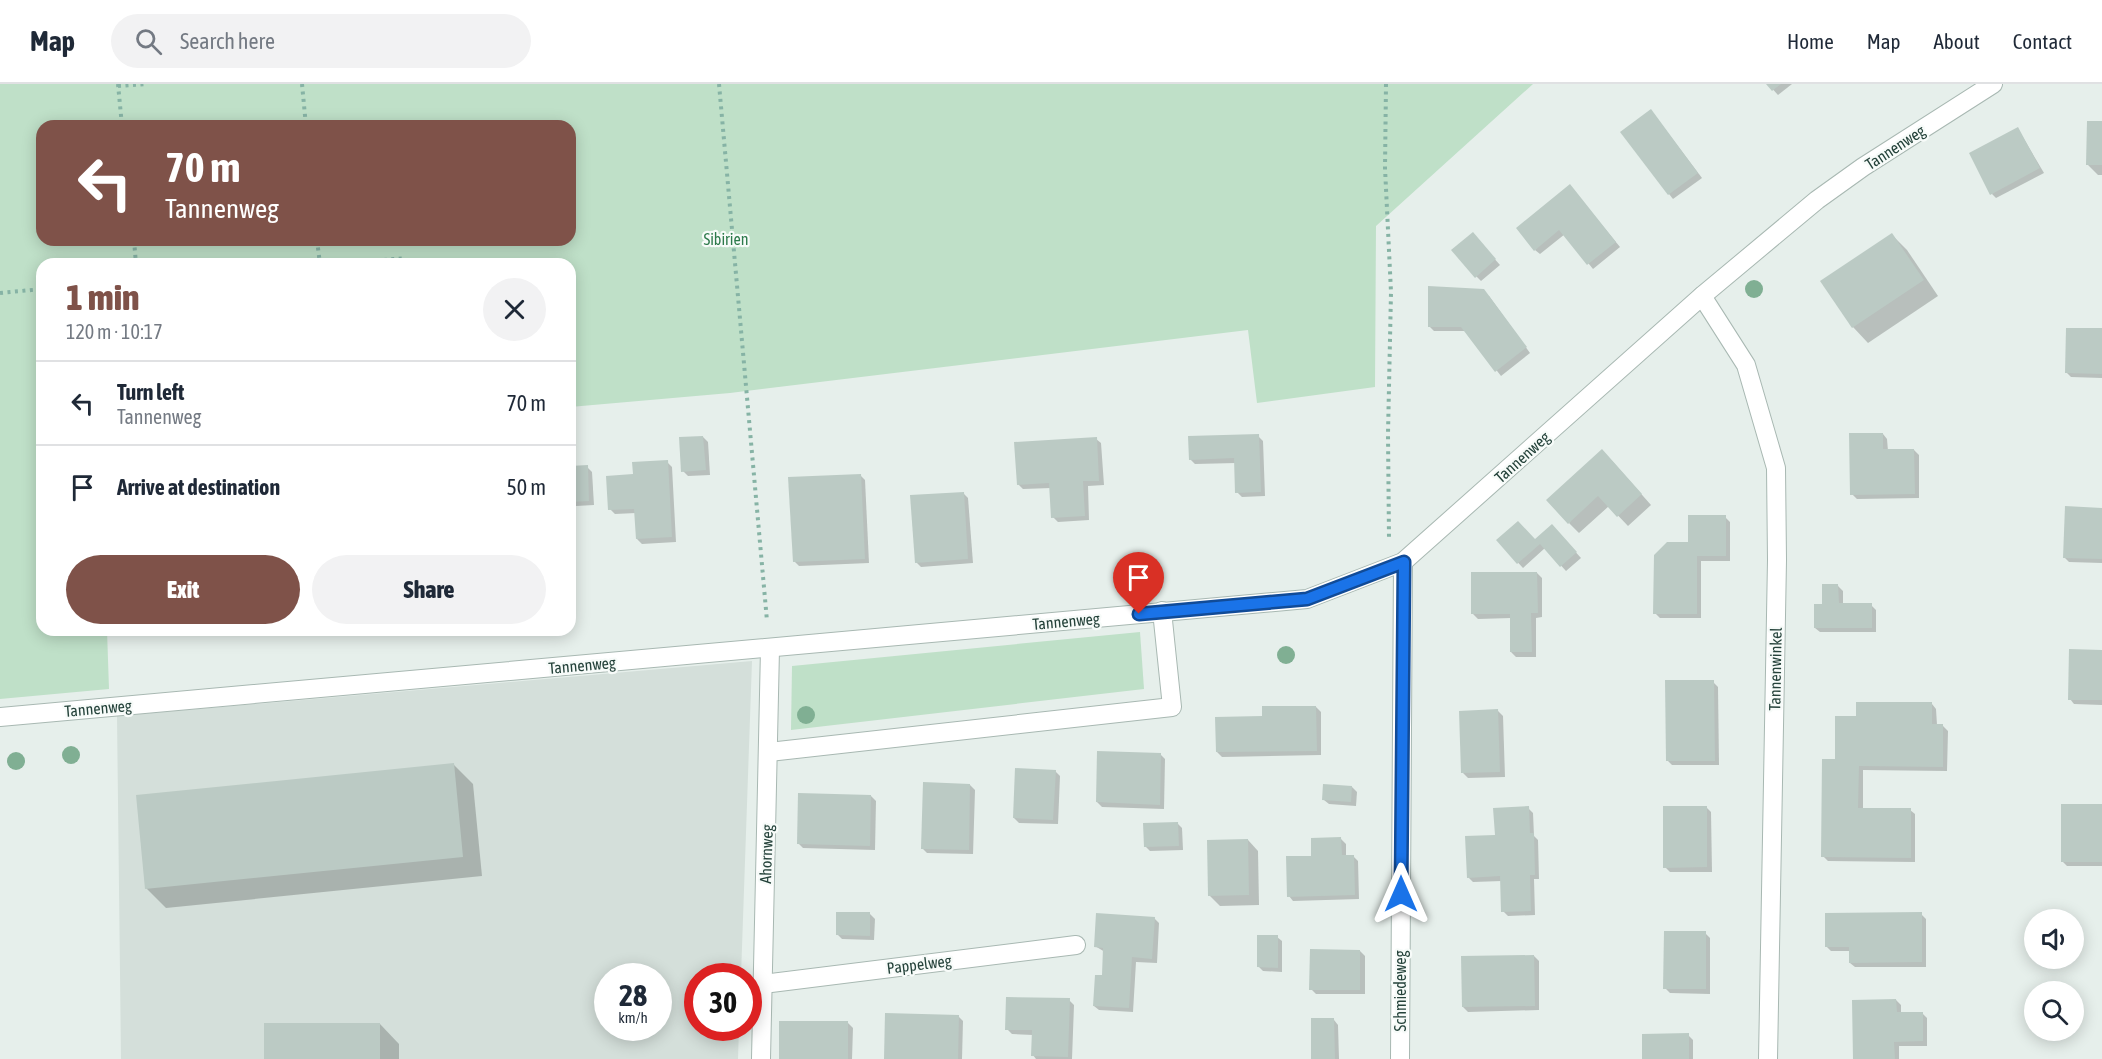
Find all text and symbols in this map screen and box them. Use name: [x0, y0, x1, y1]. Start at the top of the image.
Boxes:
search box: [111, 14, 531, 68]
text: Map: [30, 25, 75, 57]
icon: search: [132, 25, 165, 58]
text: Search here: [180, 28, 275, 54]
text: Home: [1787, 29, 1834, 53]
text: Map: [1867, 29, 1901, 53]
text: About: [1934, 29, 1980, 53]
text: Contact: [2013, 29, 2072, 53]
street label: Tannenweg: [1862, 121, 1929, 174]
text: 70 m: [165, 143, 240, 191]
icon: left: [66, 144, 144, 222]
text: Tannenweg: [165, 193, 279, 224]
park label: Sibirien: [703, 230, 749, 248]
text: 1 min: [66, 276, 140, 318]
button: close: [483, 278, 546, 341]
text: 120 m · 10:17: [66, 320, 163, 343]
text: Turn left: [117, 379, 184, 405]
icon: left: [66, 387, 99, 420]
text: 70 m: [506, 390, 546, 416]
text: Tannenweg: [117, 405, 201, 428]
street label: Tannenweg: [1491, 428, 1554, 487]
icon: arrive: [66, 471, 99, 504]
text: Arrive at destination: [117, 474, 280, 500]
text: 50 m: [506, 474, 546, 500]
pin: [1113, 552, 1164, 614]
button: Exit: [66, 555, 300, 624]
button: Share: [312, 555, 546, 624]
icon: arrive: [1122, 561, 1155, 594]
street label: Tannenweg: [1032, 609, 1101, 634]
street label: Tannenwinkel: [1765, 627, 1785, 711]
street label: Tannenweg: [548, 653, 617, 678]
street label: Tannenweg: [64, 696, 133, 721]
street label: Ahornweg: [756, 824, 777, 884]
position arrow: [1369, 862, 1433, 926]
map controls: [2024, 909, 2084, 1041]
button: sound: [2024, 909, 2084, 969]
street label: Schmiedeweg: [1391, 950, 1410, 1032]
street label: Pappelweg: [886, 951, 953, 978]
speed limit sign: 30: [684, 963, 762, 1041]
text: 28: [619, 978, 647, 1012]
button: search: [2024, 981, 2084, 1041]
text: km/h: [618, 1009, 648, 1026]

